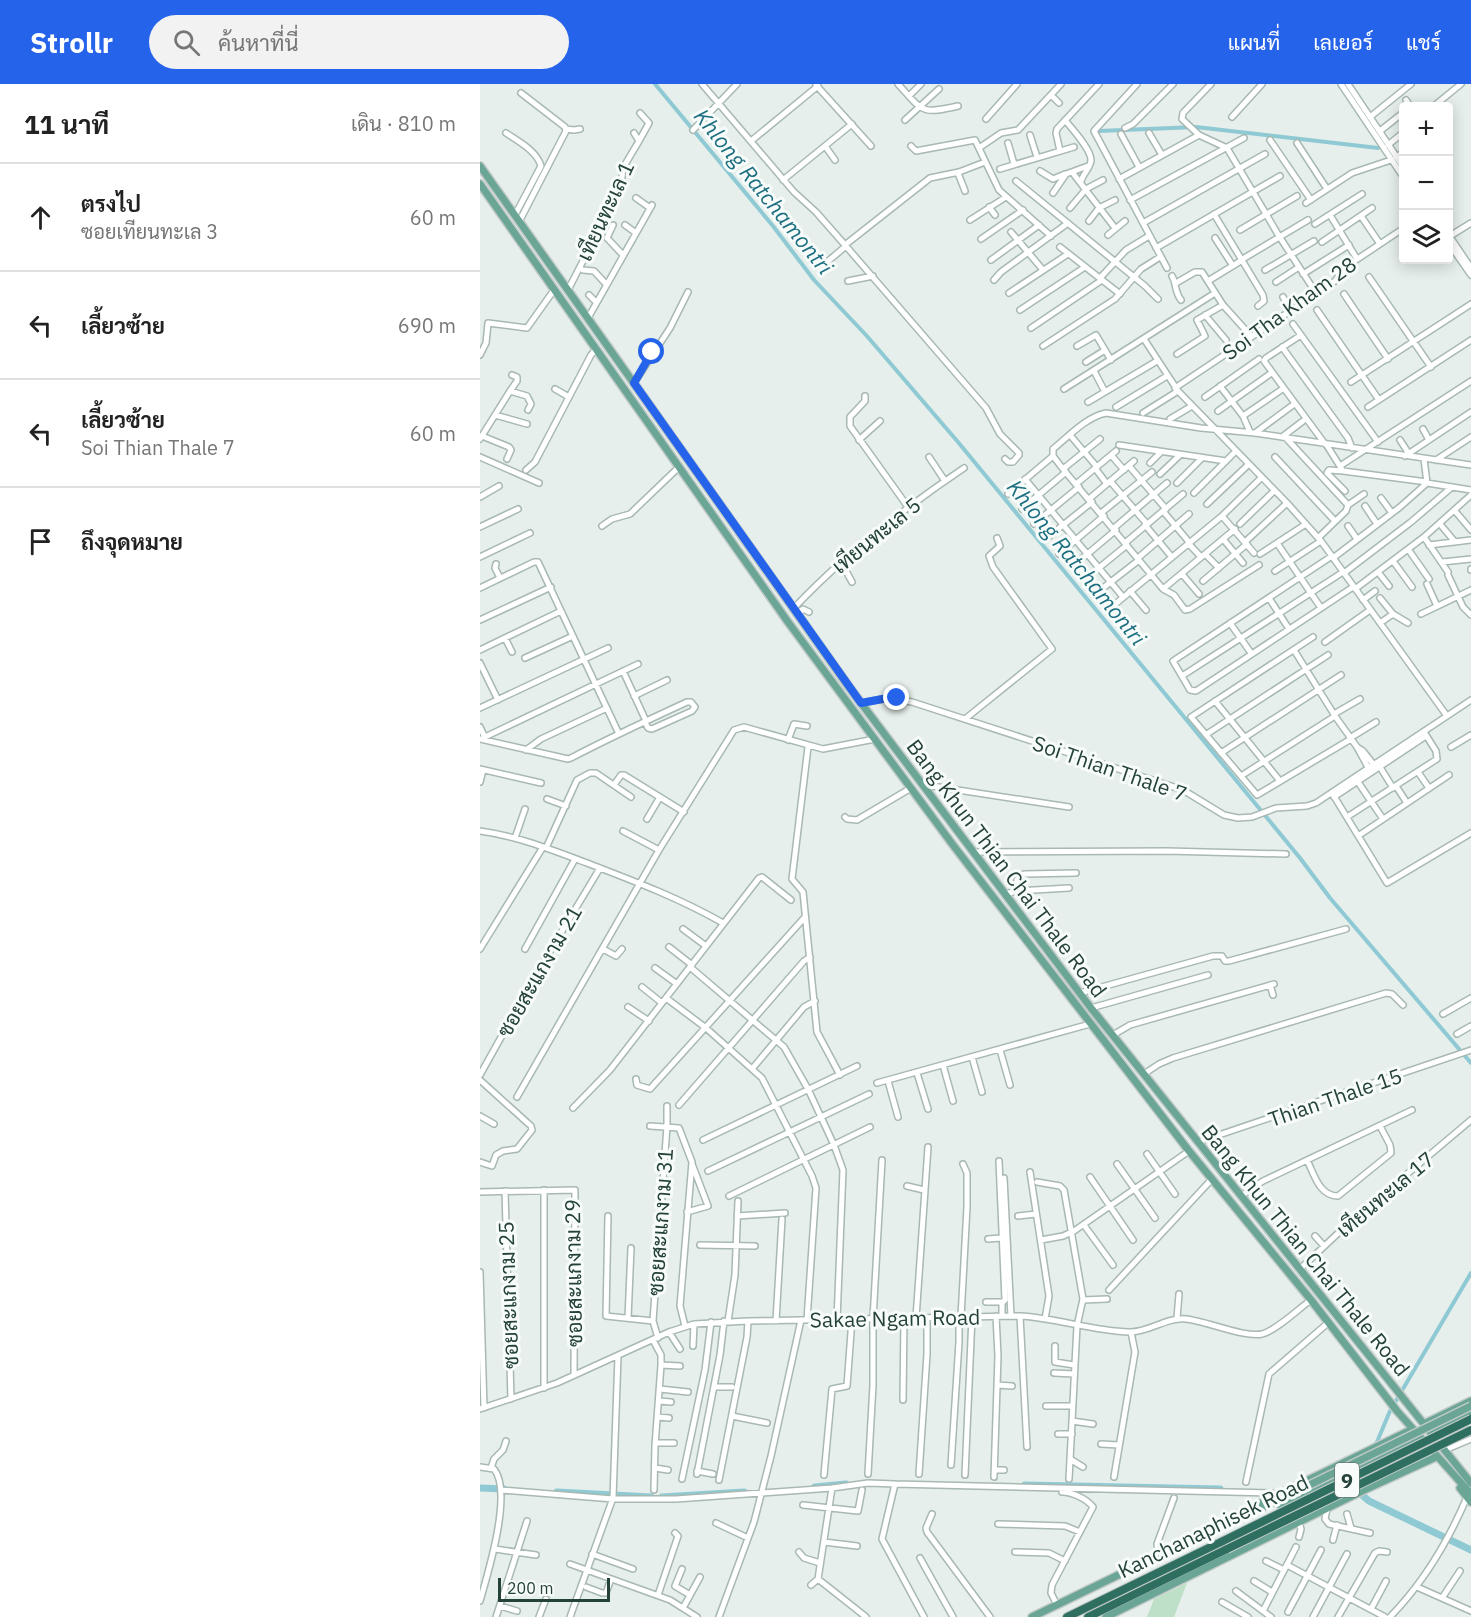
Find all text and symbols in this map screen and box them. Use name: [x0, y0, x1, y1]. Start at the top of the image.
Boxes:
search box: [149, 15, 569, 69]
text: Strollr: [30, 24, 113, 61]
icon: search: [170, 26, 203, 59]
text: ค้นหาที่นี่: [218, 28, 299, 57]
text: แผนที่: [1228, 28, 1280, 56]
text: เลเยอร์: [1313, 28, 1373, 56]
text: แชร์: [1406, 28, 1441, 56]
water label: Khlong Ratchamontri: [688, 102, 840, 280]
map controls: [1399, 102, 1453, 264]
button: +: [1399, 102, 1453, 156]
text: 11 นาที: [24, 107, 109, 141]
text: เดิน · 810 m: [351, 110, 456, 137]
button: −: [1399, 156, 1453, 210]
street label: เทียนทะเล 1: [570, 157, 640, 265]
text: ตรงไป: [81, 189, 141, 218]
icon: ahead: [24, 201, 57, 234]
text: 60 m: [410, 204, 456, 231]
button: layers: [1399, 210, 1453, 264]
text: ซอยเทียนทะเล 3: [81, 218, 218, 245]
street label: Soi Tha Kham 28: [1216, 250, 1362, 366]
icon: left: [24, 309, 57, 342]
text: เลี้ยวซ้าย: [81, 311, 165, 340]
text: 690 m: [398, 312, 456, 339]
route start: [638, 338, 664, 364]
text: เลี้ยวซ้าย: [81, 405, 165, 434]
icon: left: [24, 417, 57, 450]
text: 60 m: [410, 420, 456, 447]
text: Soi Thian Thale 7: [81, 434, 235, 461]
water label: Khlong Ratchamontri: [1001, 473, 1153, 651]
street label: เทียนทะเล 5: [826, 490, 926, 580]
icon: arrive: [24, 525, 57, 558]
text: ถึงจุดหมาย: [81, 527, 183, 556]
route end: [883, 684, 909, 710]
street label: Soi Thian Thale 7: [1029, 728, 1191, 808]
street label: Bang Khun Thian Chai Thale Road: [901, 733, 1113, 1003]
street label: ซอยสะแกงาม 21: [490, 900, 588, 1042]
street label: Thian Thale 15: [1264, 1061, 1406, 1133]
street label: Bang Khun Thian Chai Thale Road: [1196, 1118, 1416, 1382]
street label: เทียนทะเล 17: [1330, 1145, 1440, 1243]
street label: ซอยสะแกงาม 31: [641, 1147, 679, 1297]
street label: ซอยสะแกงาม 29: [558, 1199, 588, 1347]
street label: ซอยสะแกงาม 25: [491, 1221, 525, 1369]
street label: Sakae Ngam Road: [809, 1303, 981, 1333]
road number: 9: [1335, 1463, 1359, 1497]
street label: Kanchanaphisek Road: [1113, 1468, 1313, 1584]
scale bar: [498, 1575, 610, 1602]
text: 200 m: [507, 1578, 554, 1598]

